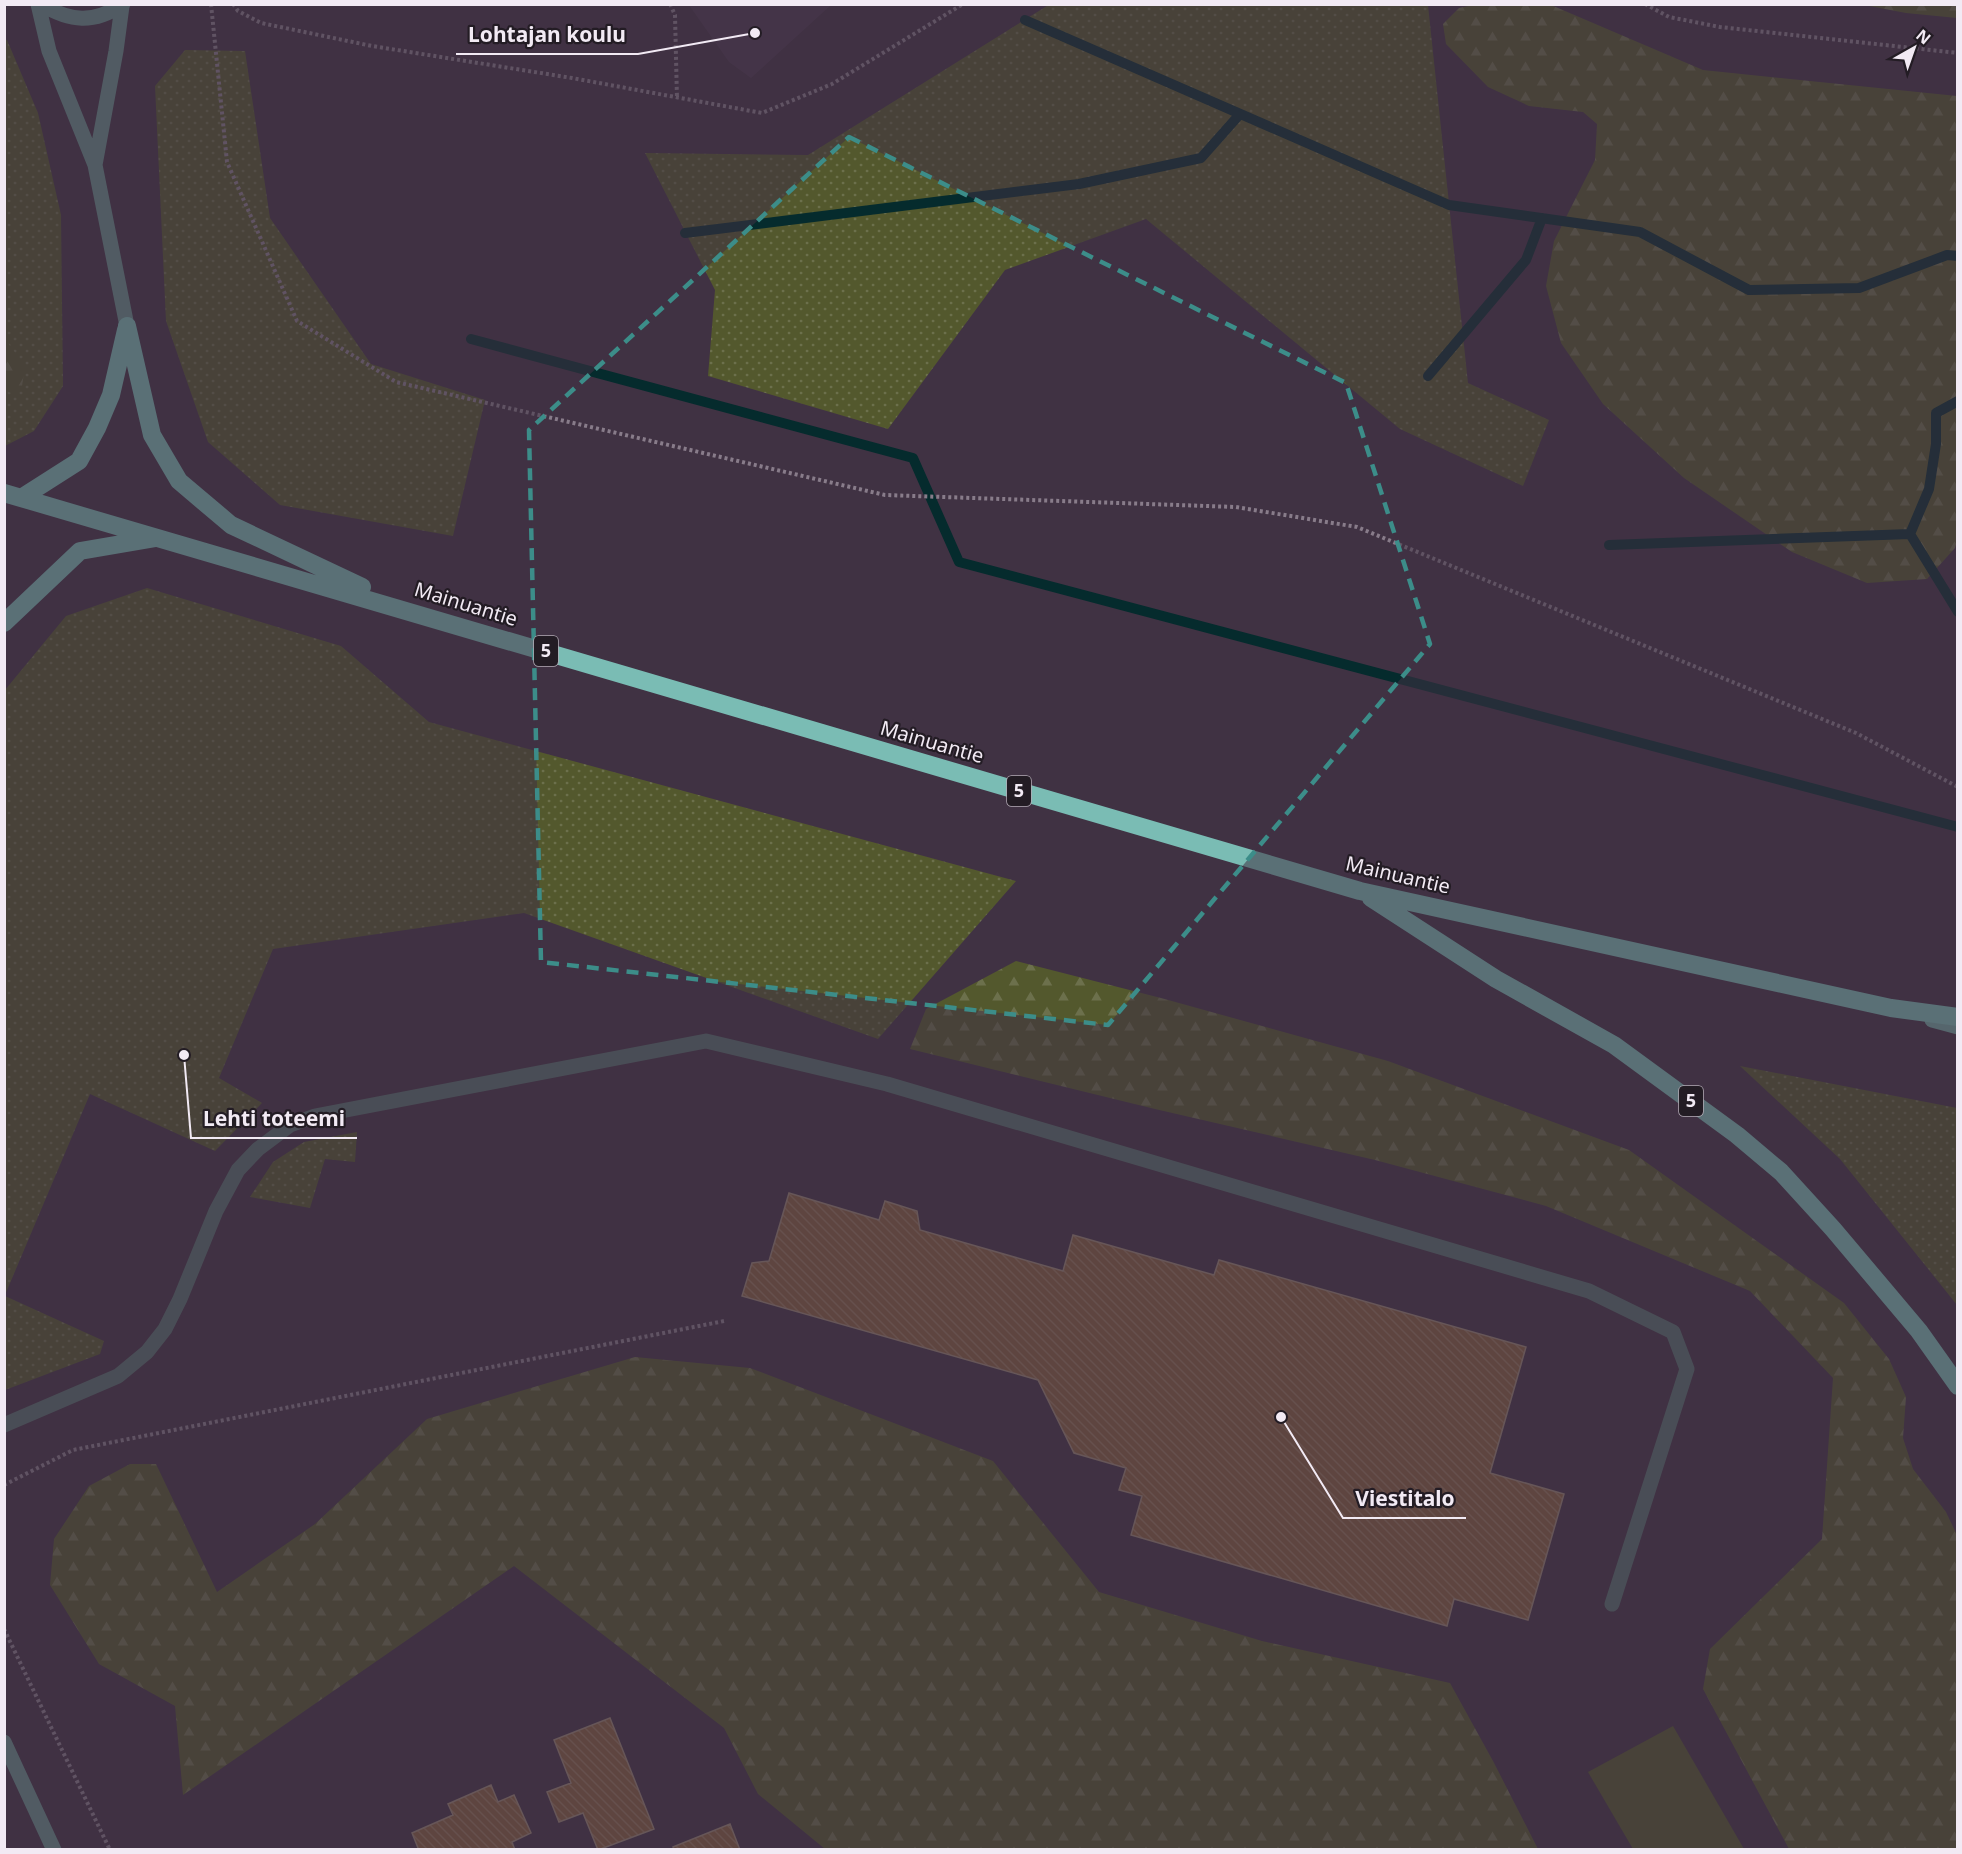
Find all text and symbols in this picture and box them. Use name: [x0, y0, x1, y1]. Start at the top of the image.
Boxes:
callout: Lohtajan koulu: [456, 15, 638, 54]
north arrow: [1884, 18, 1944, 78]
text: Lohtajan koulu: [468, 20, 626, 48]
text: N: [1912, 24, 1936, 49]
street label: Mainuantie: [411, 575, 521, 632]
road number: 5: [534, 636, 558, 666]
street label: Mainuantie: [877, 714, 987, 769]
road number: 5: [1007, 776, 1031, 806]
street label: Mainuantie: [1343, 849, 1453, 900]
road number: 5: [1679, 1086, 1703, 1116]
callout: Lehti toteemi: [191, 1099, 357, 1138]
text: Lehti toteemi: [203, 1104, 345, 1132]
callout: Viestitalo: [1343, 1479, 1466, 1518]
text: Viestitalo: [1355, 1484, 1455, 1512]

